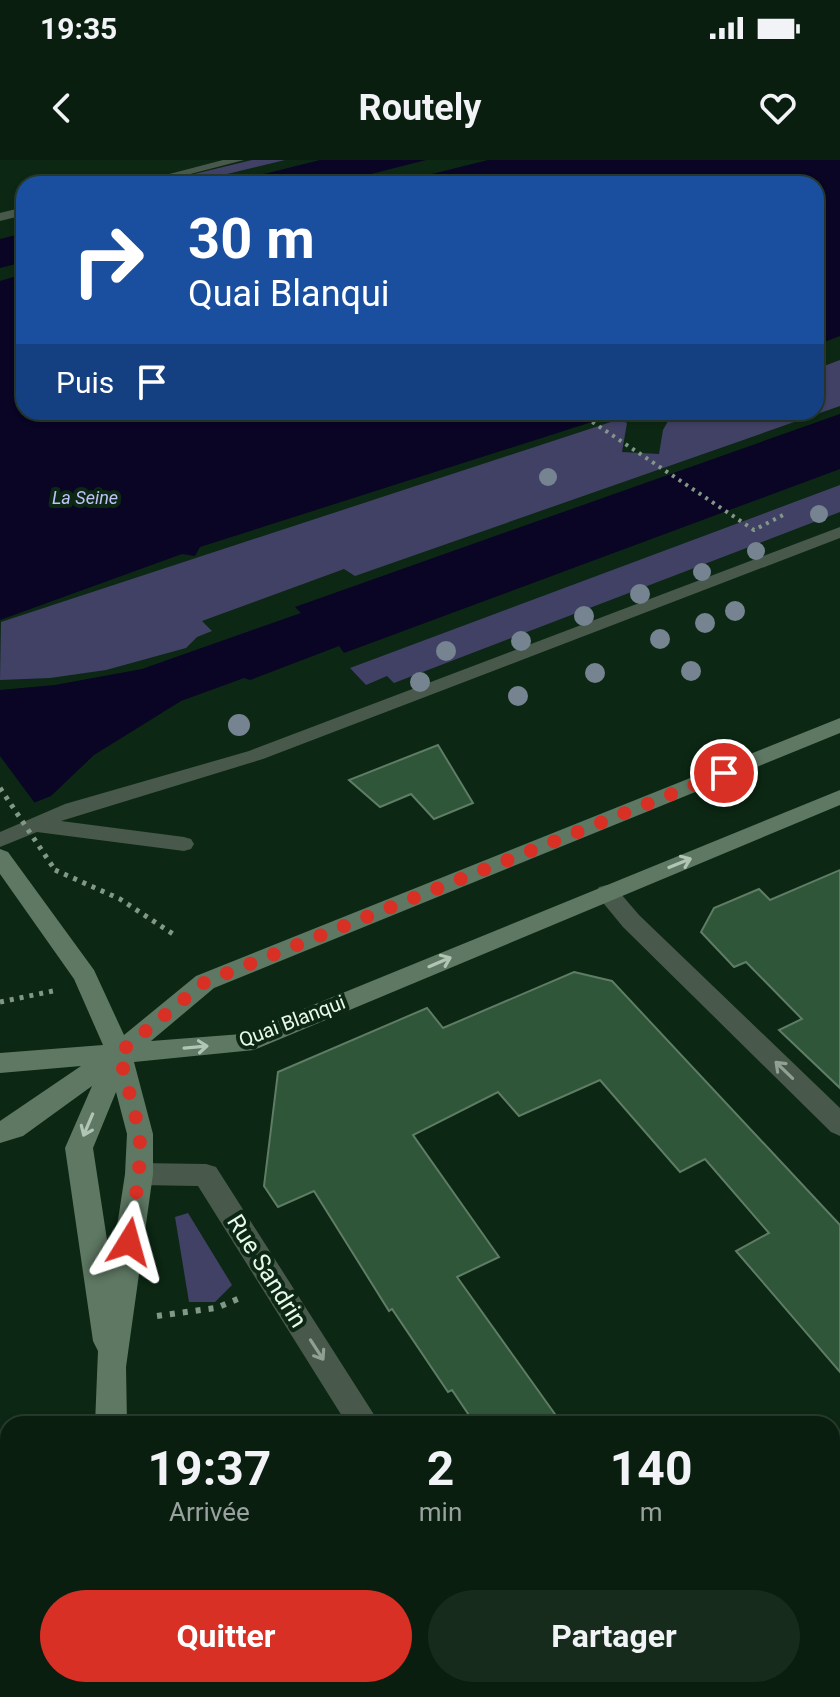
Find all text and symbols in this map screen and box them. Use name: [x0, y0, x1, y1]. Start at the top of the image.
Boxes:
text: 19:35: [40, 11, 117, 46]
icon: back: [40, 86, 84, 130]
icon: heart: [756, 86, 800, 130]
text: Routely: [359, 87, 481, 129]
text: 30 m: [188, 206, 315, 272]
icon: right: [56, 208, 160, 312]
text: Quai Blanqui: [188, 273, 390, 315]
icon: arrive: [130, 360, 174, 404]
text: Puis: [56, 365, 114, 400]
water label: La Seine: [52, 487, 118, 508]
pin: [690, 739, 758, 807]
icon: arrive: [702, 751, 746, 795]
one-way arrow: [667, 854, 692, 869]
one-way arrow: [427, 954, 452, 969]
street label: Quai Blanqui: [235, 990, 349, 1052]
one-way arrow: [182, 1039, 209, 1054]
one-way arrow: [775, 1061, 794, 1080]
one-way arrow: [80, 1112, 95, 1137]
position arrow: [87, 1200, 171, 1284]
street label: Rue Sandrin: [221, 1209, 313, 1333]
one-way arrow: [308, 1338, 325, 1360]
text: 19:37: [148, 1440, 271, 1497]
text: 2: [427, 1440, 454, 1497]
text: 140: [610, 1440, 692, 1497]
text: Arrivée: [169, 1497, 250, 1527]
text: min: [419, 1497, 462, 1527]
text: m: [640, 1497, 663, 1527]
button: Quitter: [40, 1590, 412, 1682]
button: Partager: [428, 1590, 800, 1682]

